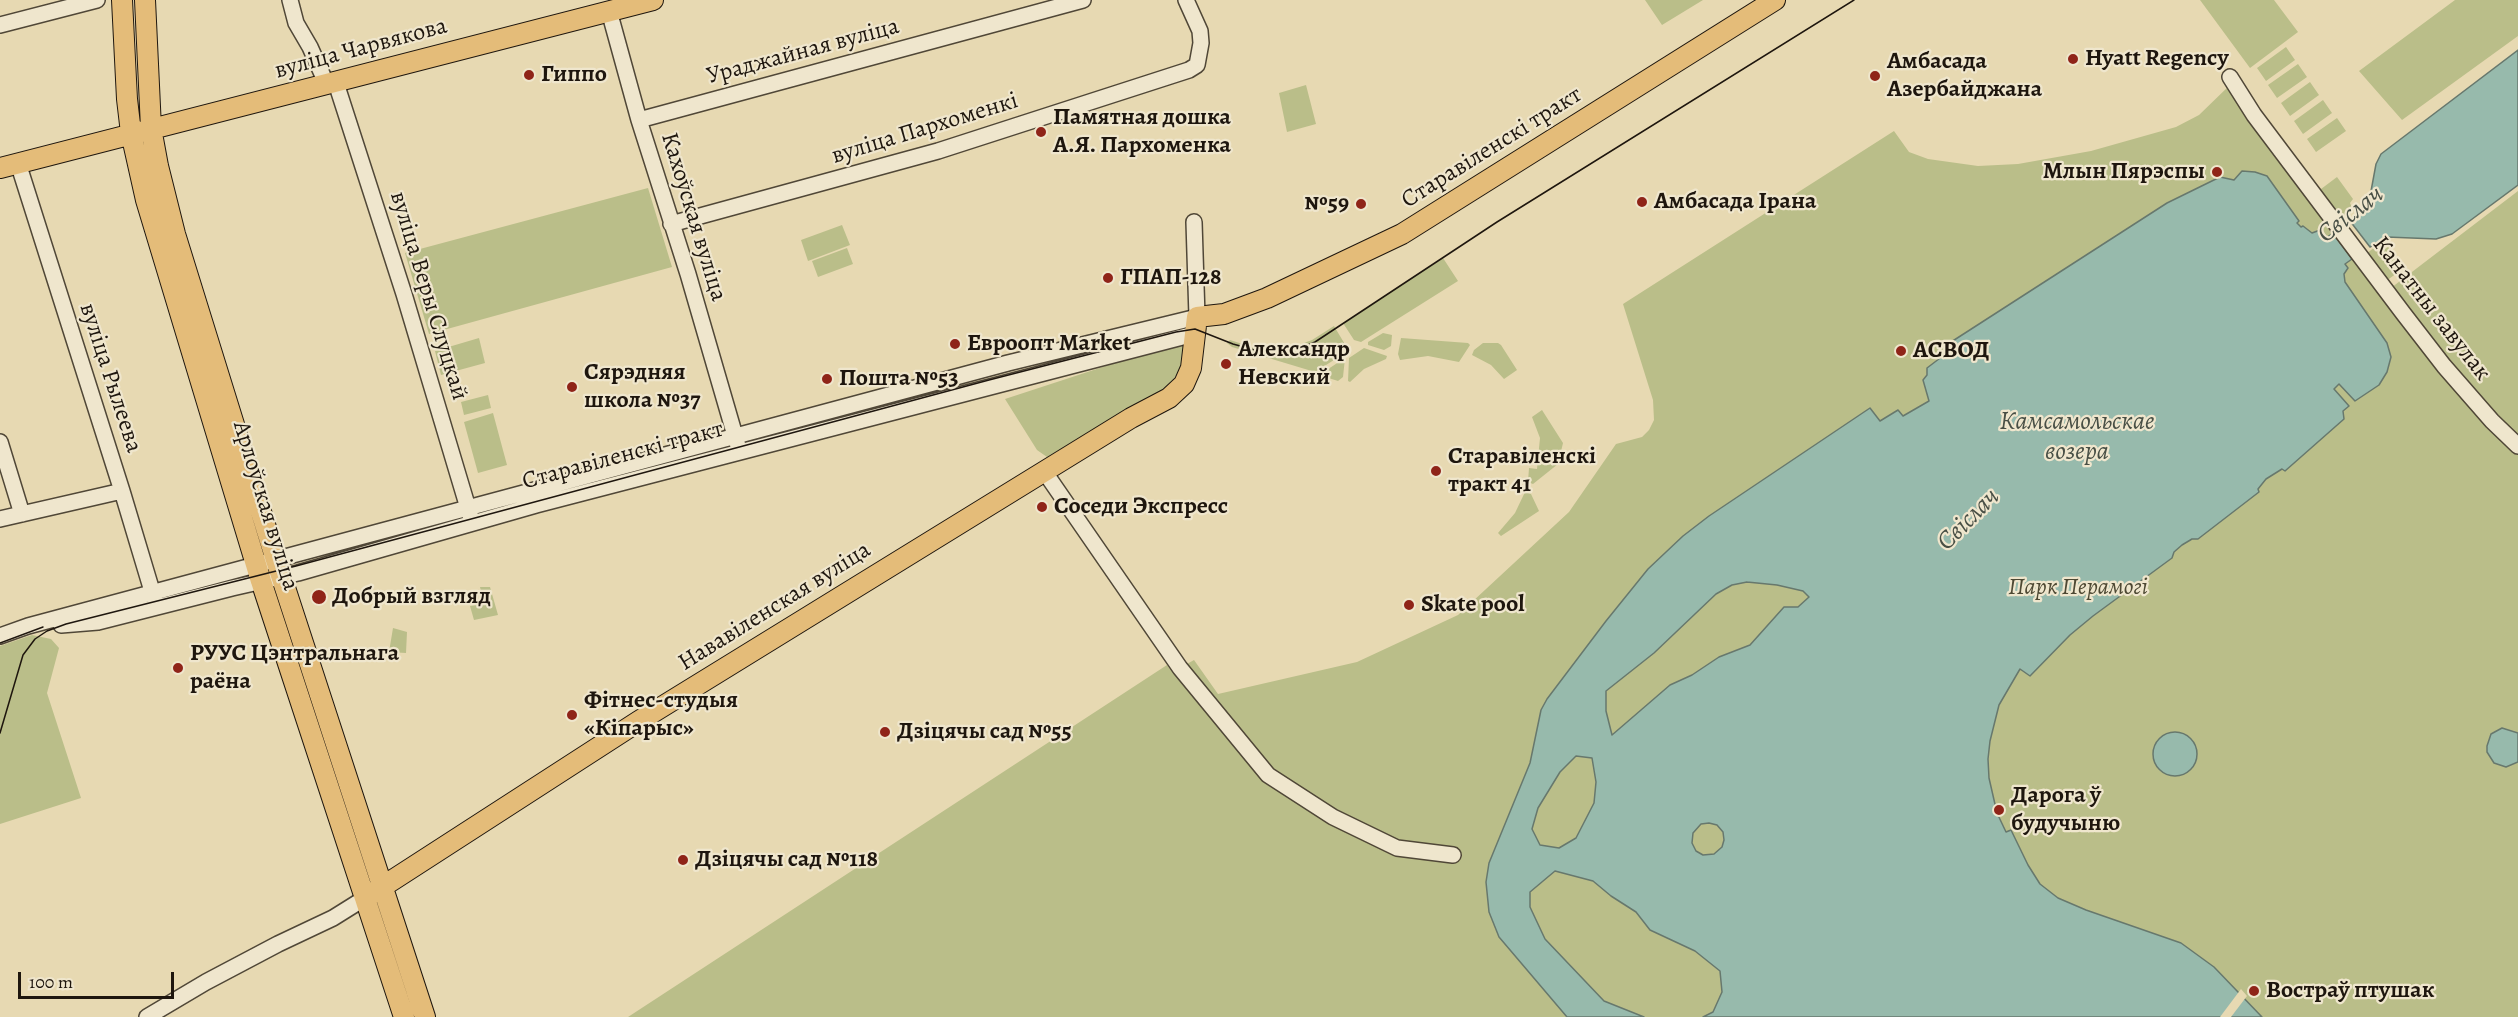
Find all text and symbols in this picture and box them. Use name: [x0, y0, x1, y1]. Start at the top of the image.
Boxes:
street label: вуліца Чарвякова: [272, 12, 450, 86]
street label: Ураджайная вуліца: [704, 12, 902, 92]
place label: Hyatt Regency: [2085, 45, 2229, 73]
place label: Амбасада Азербайджана: [1887, 48, 2042, 104]
marker: Hyatt Regency: [2066, 52, 2080, 66]
place label: Гиппо: [541, 61, 607, 89]
marker: Гиппо: [522, 68, 536, 82]
marker: Амбасада Азербайджана: [1868, 69, 1882, 83]
street label: Старавіленскі тракт: [1396, 81, 1588, 215]
street label: вуліца Пархоменкі: [828, 87, 1022, 171]
place label: Памятная дошка А.Я. Пархоменка: [1053, 104, 1231, 160]
marker: Памятная дошка А.Я. Пархоменка: [1034, 125, 1048, 139]
street label: Кахоўская вуліца: [654, 129, 732, 305]
place label: Млын Пярэспы: [2043, 158, 2205, 186]
marker: Млын Пярэспы: [2210, 165, 2224, 179]
water label: Свіслач: [2312, 179, 2390, 251]
street label: вуліца Веры Слуцкай: [383, 188, 473, 404]
place label: Амбасада Ірана: [1654, 188, 1816, 216]
place label: №59: [1304, 190, 1349, 218]
marker: Амбасада Ірана: [1635, 195, 1649, 209]
marker: №59: [1354, 197, 1368, 211]
street label: Канатны завулак: [2366, 231, 2496, 387]
place label: ГПАП-128: [1120, 264, 1221, 292]
marker: ГПАП-128: [1101, 271, 1115, 285]
street label: вуліца Рылеева: [72, 300, 148, 456]
place label: Евроопт Market: [967, 330, 1131, 358]
place label: Александр Невский: [1238, 336, 1350, 392]
marker: Евроопт Market: [948, 337, 962, 351]
place label: АСВОД: [1913, 337, 1990, 365]
marker: АСВОД: [1894, 344, 1908, 358]
marker: Александр Невский: [1219, 357, 1233, 371]
place label: Сярэдняя школа №37: [584, 359, 700, 415]
place label: Пошта №53: [839, 365, 958, 393]
marker: Пошта №53: [820, 372, 834, 386]
marker: Сярэдняя школа №37: [565, 380, 579, 394]
water label: Камсамольскае возера: [2000, 407, 2154, 468]
street label: Старавіленскі тракт: [519, 415, 727, 497]
street label: Арлоўская вуліца: [226, 418, 304, 594]
place label: Старавіленскі тракт 41: [1448, 443, 1596, 499]
marker: Старавіленскі тракт 41: [1429, 464, 1443, 478]
water label: Свіслач: [1931, 482, 2007, 558]
place label: Соседи Экспресс: [1054, 493, 1228, 521]
marker: Соседи Экспресс: [1035, 500, 1049, 514]
street label: Нававіленская вуліца: [674, 536, 876, 678]
park label: Парк Перамогі: [2008, 574, 2148, 602]
place label: Добрый взгляд: [332, 583, 491, 611]
marker: Добрый взгляд: [310, 588, 328, 606]
place label: Skate pool: [1421, 591, 1525, 619]
marker: Skate pool: [1402, 598, 1416, 612]
place label: РУУС Цэнтральнага раёна: [190, 640, 399, 696]
marker: РУУС Цэнтральнага раёна: [171, 661, 185, 675]
place label: Фітнес-студыя «Кіпарыс»: [584, 687, 738, 743]
marker: Фітнес-студыя «Кіпарыс»: [565, 708, 579, 722]
place label: Дзіцячы сад №55: [897, 718, 1072, 746]
marker: Дзіцячы сад №55: [878, 725, 892, 739]
place label: Дарога ў будучыню: [2011, 782, 2120, 838]
marker: Дарога ў будучыню: [1992, 803, 2006, 817]
place label: Дзіцячы сад №118: [695, 846, 878, 874]
marker: Дзіцячы сад №118: [676, 853, 690, 867]
scale bar: [21, 960, 177, 998]
text: 100 m: [29, 970, 73, 994]
place label: Востраў птушак: [2266, 977, 2435, 1005]
marker: Востраў птушак: [2247, 984, 2261, 998]

